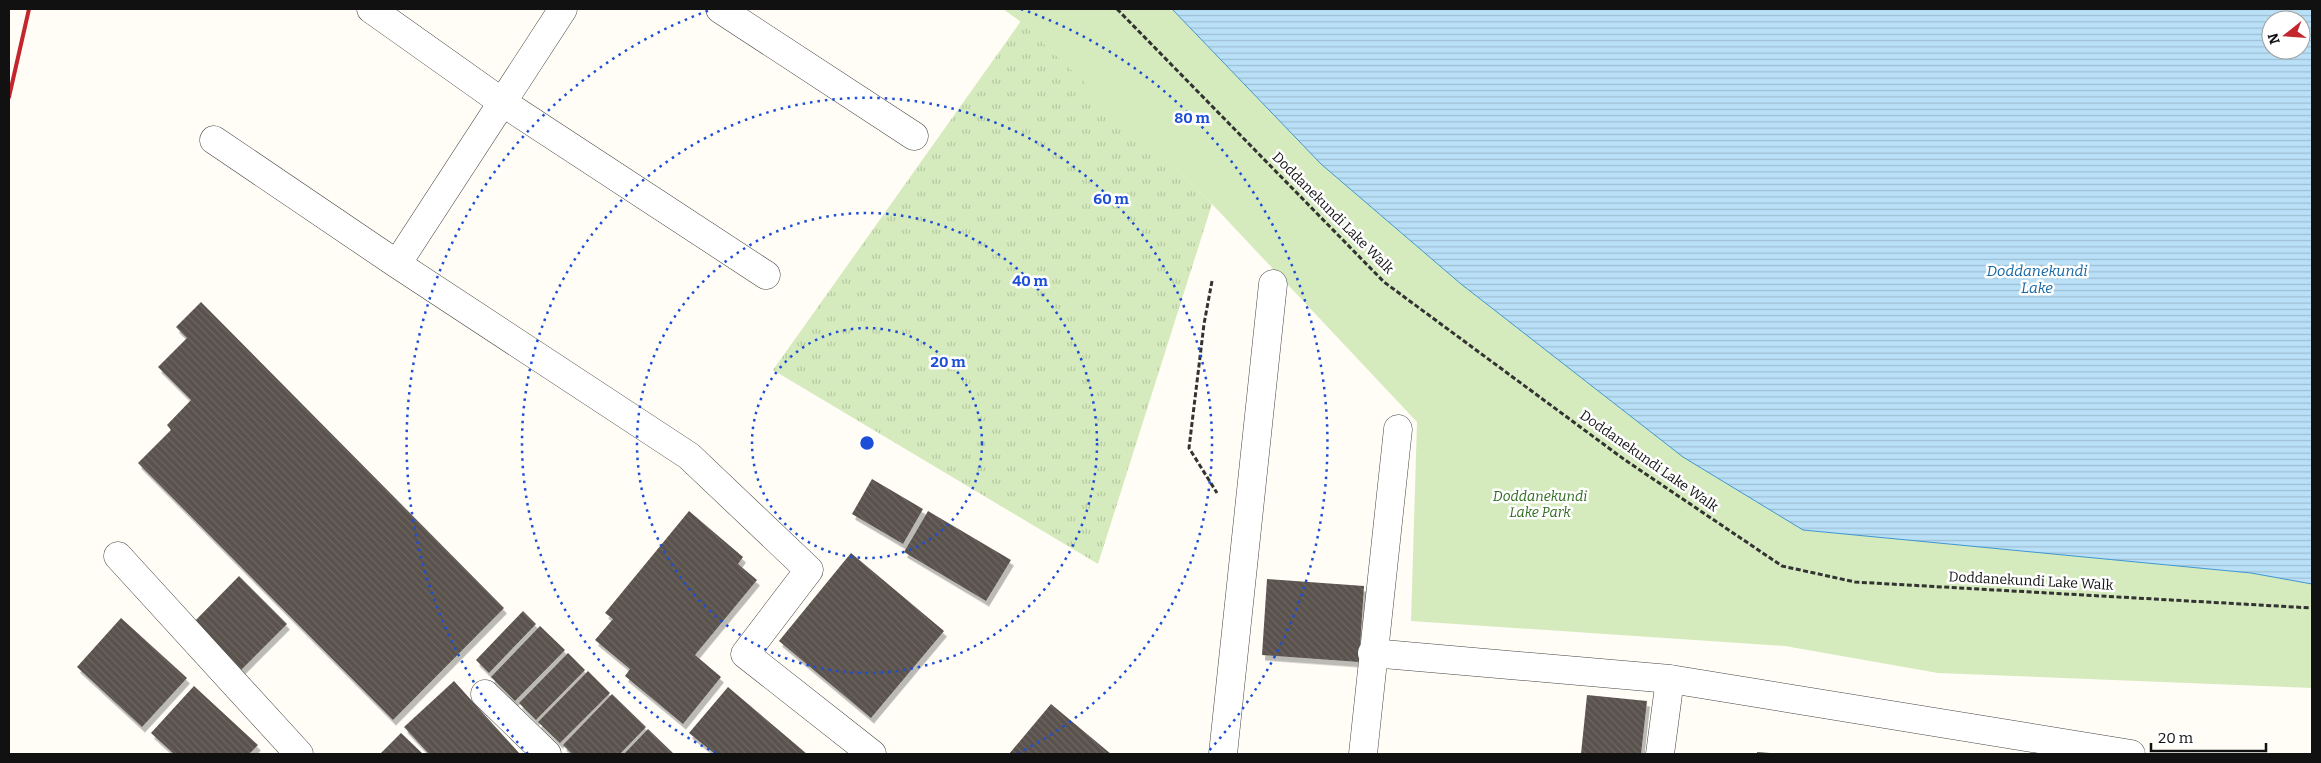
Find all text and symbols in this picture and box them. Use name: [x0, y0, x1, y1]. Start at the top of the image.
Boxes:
north arrow: [2261, 10, 2311, 60]
text: N: [2264, 31, 2284, 46]
text: 80 m: [1174, 109, 1210, 127]
street label: Doddanekundi Lake Walk: [1269, 149, 1397, 277]
text: 60 m: [1093, 190, 1129, 208]
water label: Doddanekundi Lake: [1986, 262, 2088, 297]
text: 40 m: [1012, 272, 1049, 290]
text: 20 m: [931, 353, 966, 371]
street label: Doddanekundi Lake Walk: [1577, 407, 1722, 515]
centre of rings: [858, 434, 876, 452]
park label: Doddanekundi Lake Park: [1493, 488, 1587, 521]
street label: Doddanekundi Lake Walk: [1948, 568, 2114, 594]
scale bar: [2151, 720, 2266, 752]
text: 20 m: [2158, 729, 2194, 747]

